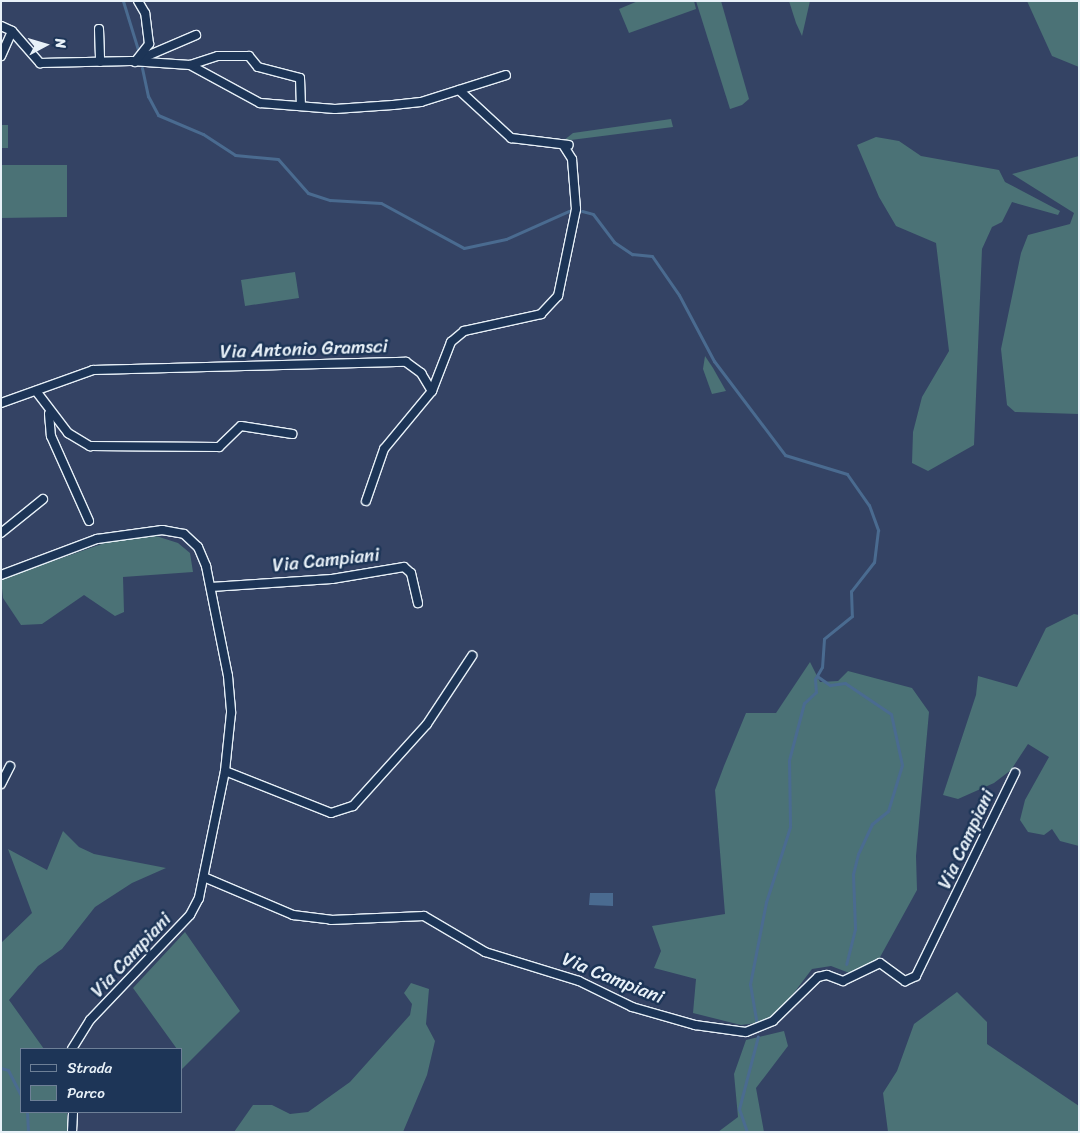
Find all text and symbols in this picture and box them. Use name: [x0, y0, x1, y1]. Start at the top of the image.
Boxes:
north arrow: [20, 20, 70, 70]
text: N: [47, 37, 73, 50]
street label: Via Antonio Gramsci: [220, 335, 388, 363]
street label: Via Campiani: [271, 543, 381, 577]
street label: Via Campiani: [933, 786, 999, 892]
street label: Via Campiani: [86, 908, 176, 1002]
street label: Via Campiani: [559, 947, 667, 1009]
legend: [20, 1048, 182, 1113]
text: Strada: [67, 1055, 112, 1081]
text: Parco: [67, 1080, 105, 1106]

